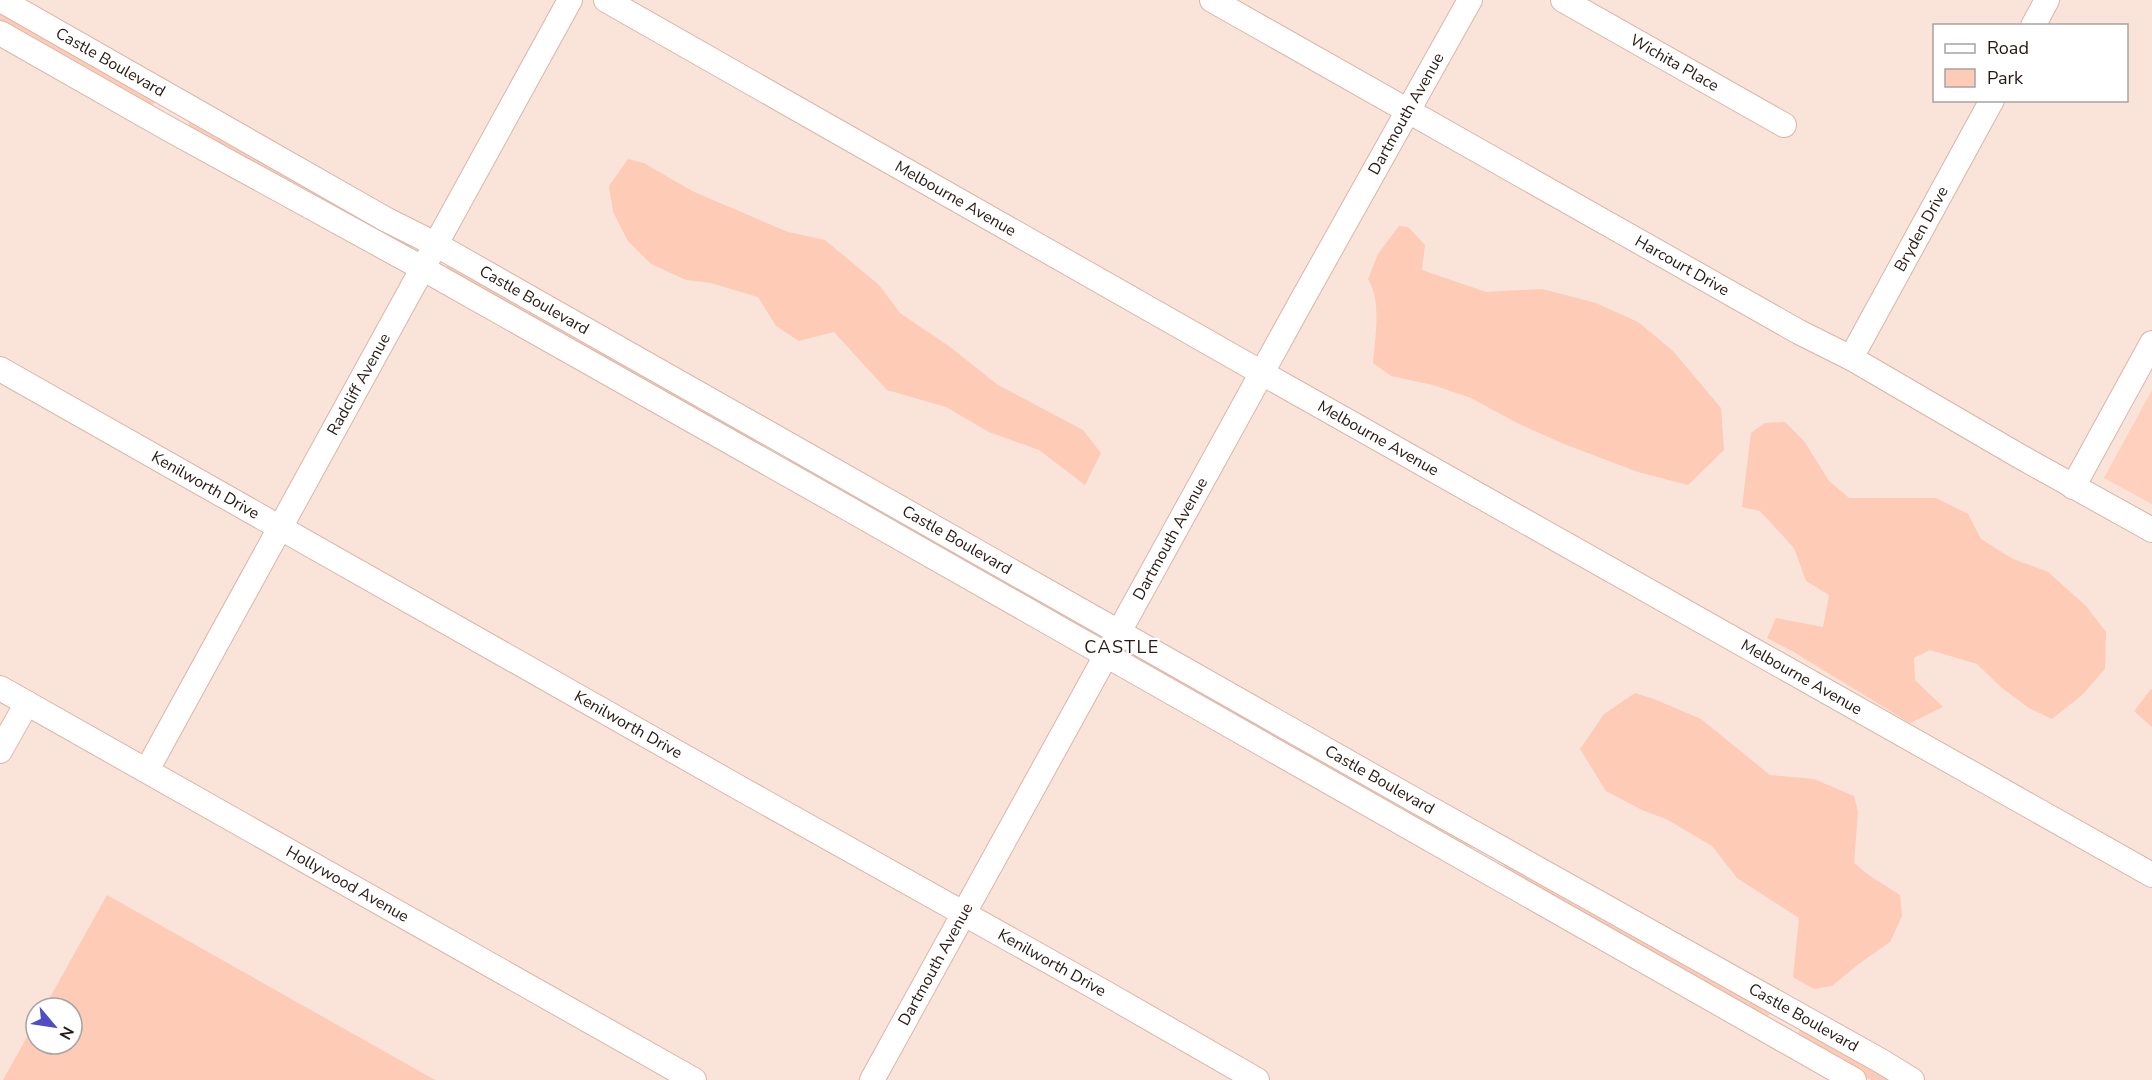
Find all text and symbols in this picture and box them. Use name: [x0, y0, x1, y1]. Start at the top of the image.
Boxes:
street label: Castle Boulevard: [52, 22, 169, 102]
legend: [1933, 24, 2128, 102]
street label: Wichita Place: [1626, 29, 1723, 97]
text: Road: [1987, 36, 2029, 60]
street label: Dartmouth Avenue: [1363, 49, 1449, 179]
text: Park: [1987, 66, 2024, 90]
street label: Melbourne Avenue: [891, 155, 1020, 242]
street label: Bryden Drive: [1889, 182, 1954, 276]
street label: Harcourt Drive: [1631, 230, 1733, 301]
street label: Castle Boulevard: [475, 260, 593, 340]
street label: Radcliff Avenue: [322, 329, 396, 439]
street label: Melbourne Avenue: [1313, 396, 1443, 482]
street label: Kenilworth Drive: [147, 446, 263, 525]
street label: Dartmouth Avenue: [1128, 473, 1213, 604]
street label: Castle Boulevard: [898, 500, 1016, 580]
street label: Melbourne Avenue: [1737, 634, 1866, 720]
district label: CASTLE: [1084, 635, 1160, 659]
street label: Kenilworth Drive: [570, 686, 686, 764]
street label: Castle Boulevard: [1321, 740, 1438, 820]
street label: Hollywood Avenue: [282, 841, 413, 928]
street label: Dartmouth Avenue: [893, 899, 978, 1030]
street label: Kenilworth Drive: [994, 924, 1110, 1002]
street label: Castle Boulevard: [1745, 978, 1862, 1057]
north arrow: [24, 996, 84, 1056]
text: N: [54, 1022, 79, 1043]

